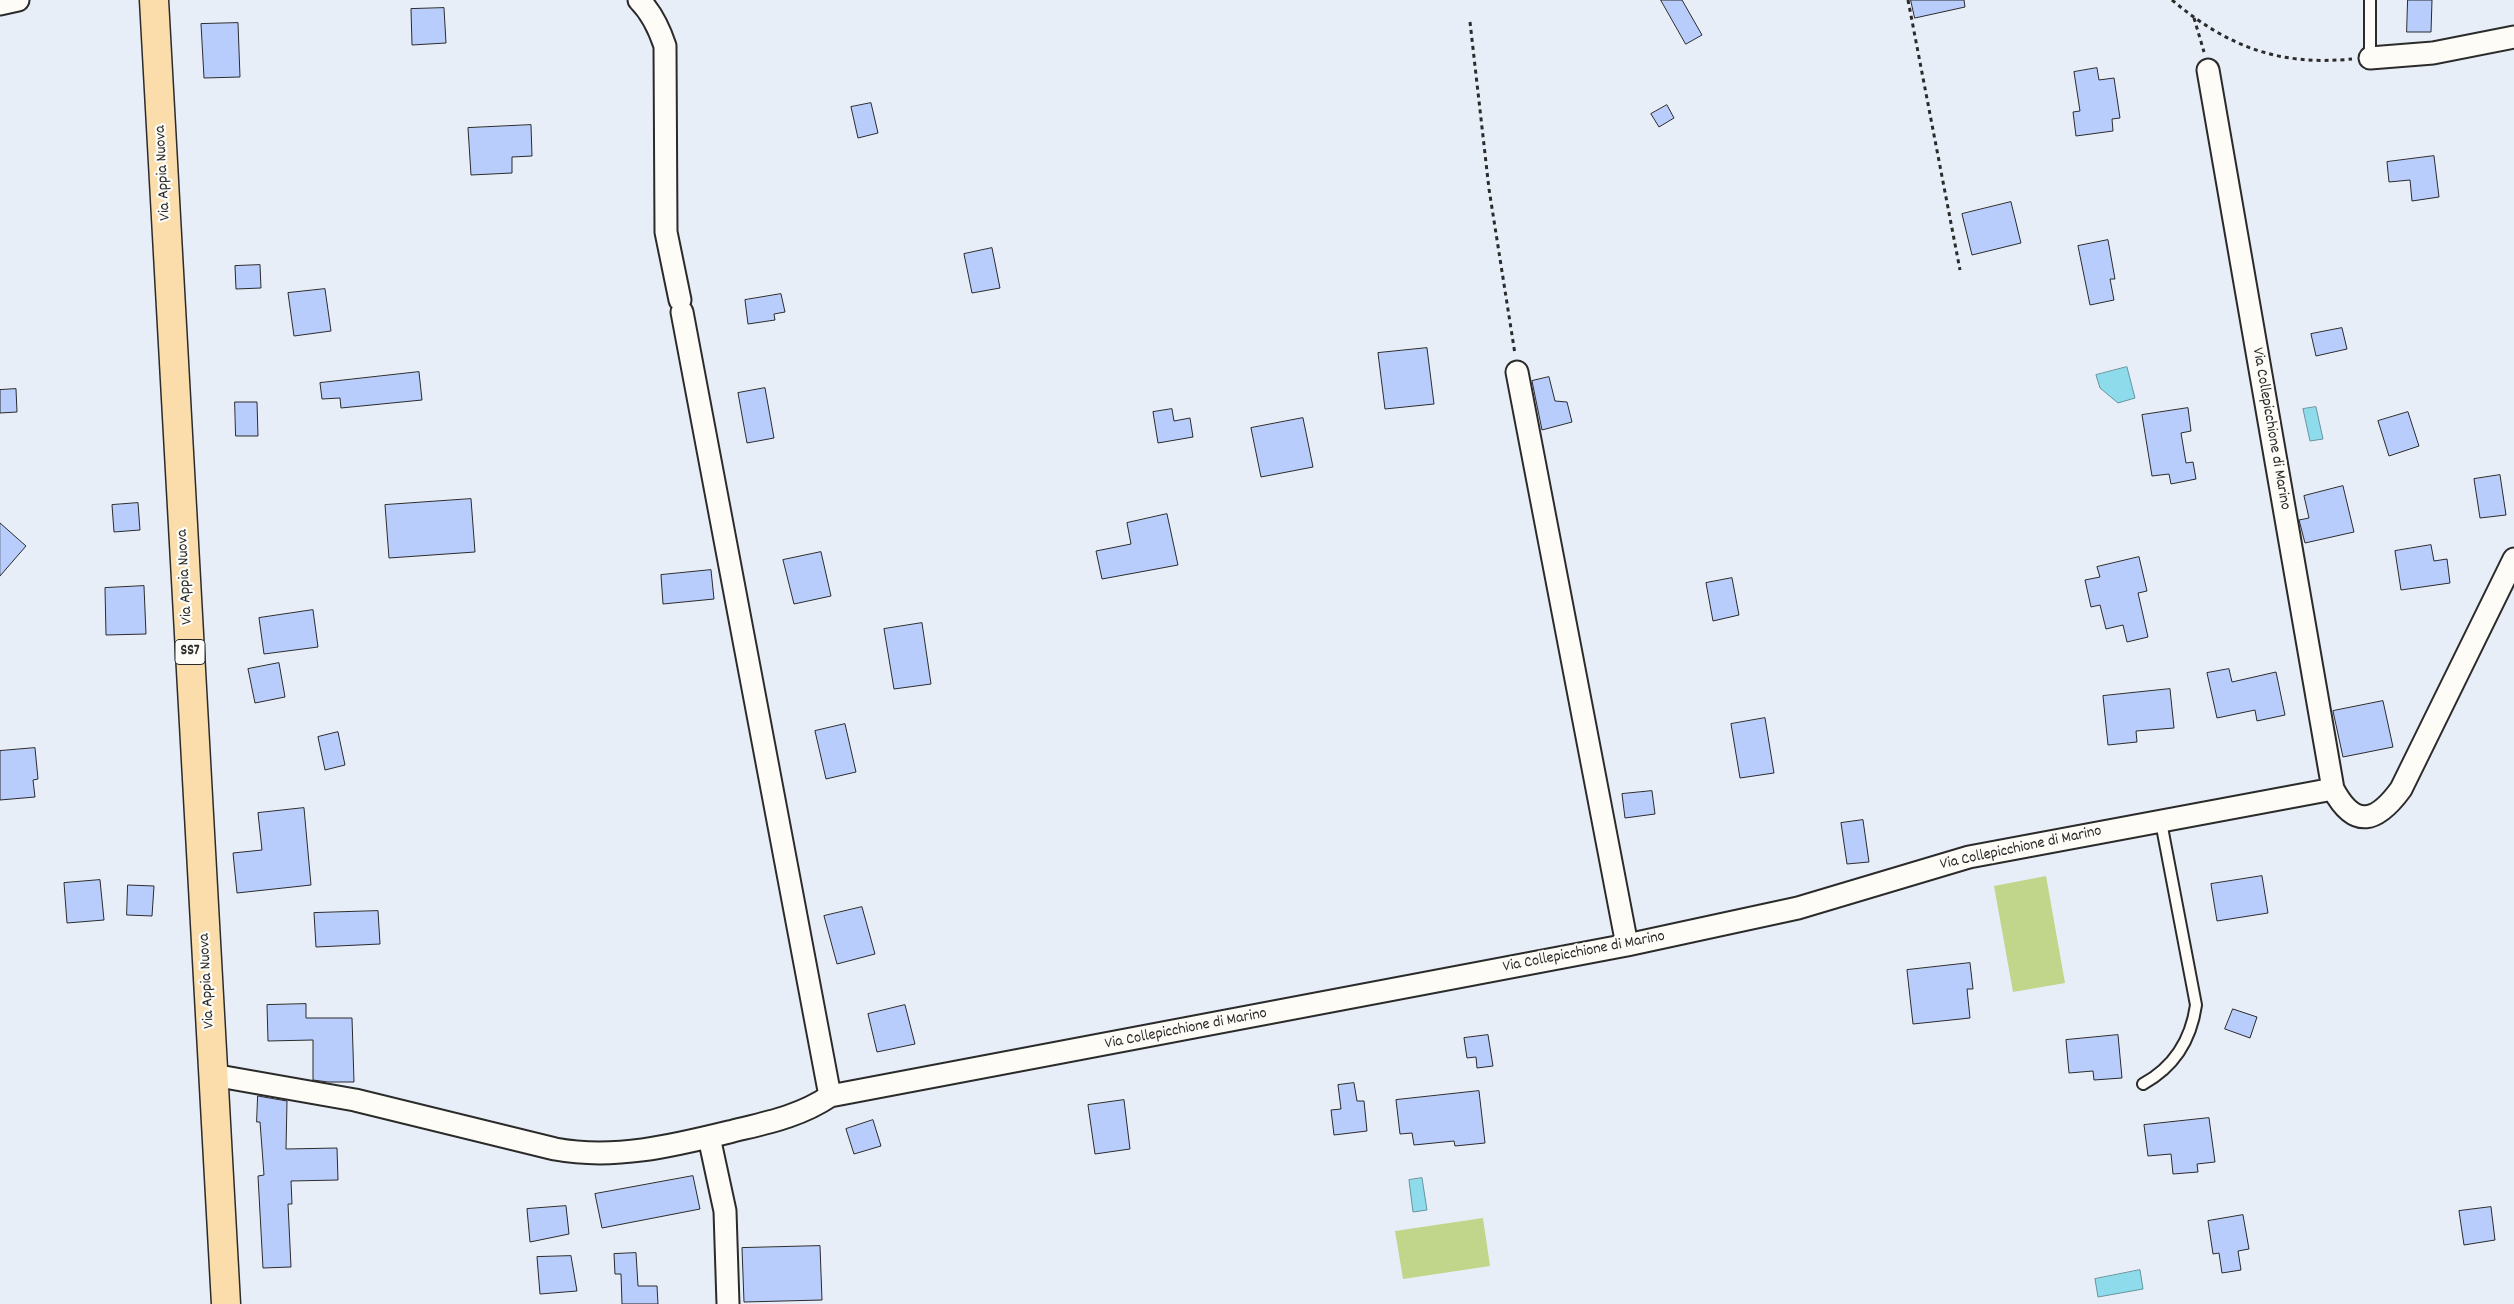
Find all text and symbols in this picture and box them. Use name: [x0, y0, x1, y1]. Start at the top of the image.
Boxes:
street label: Via Appia Nuova: [152, 125, 176, 221]
street label: Via Collepicchione di Marino: [2246, 346, 2294, 512]
street label: Via Appia Nuova: [174, 529, 198, 625]
road number: SS7: [175, 640, 205, 664]
street label: Via Collepicchione di Marino: [1939, 823, 2103, 875]
street label: Via Collepicchione di Marino: [1501, 928, 1667, 978]
street label: Via Appia Nuova: [196, 933, 220, 1029]
street label: Via Collepicchione di Marino: [1103, 1005, 1269, 1055]

